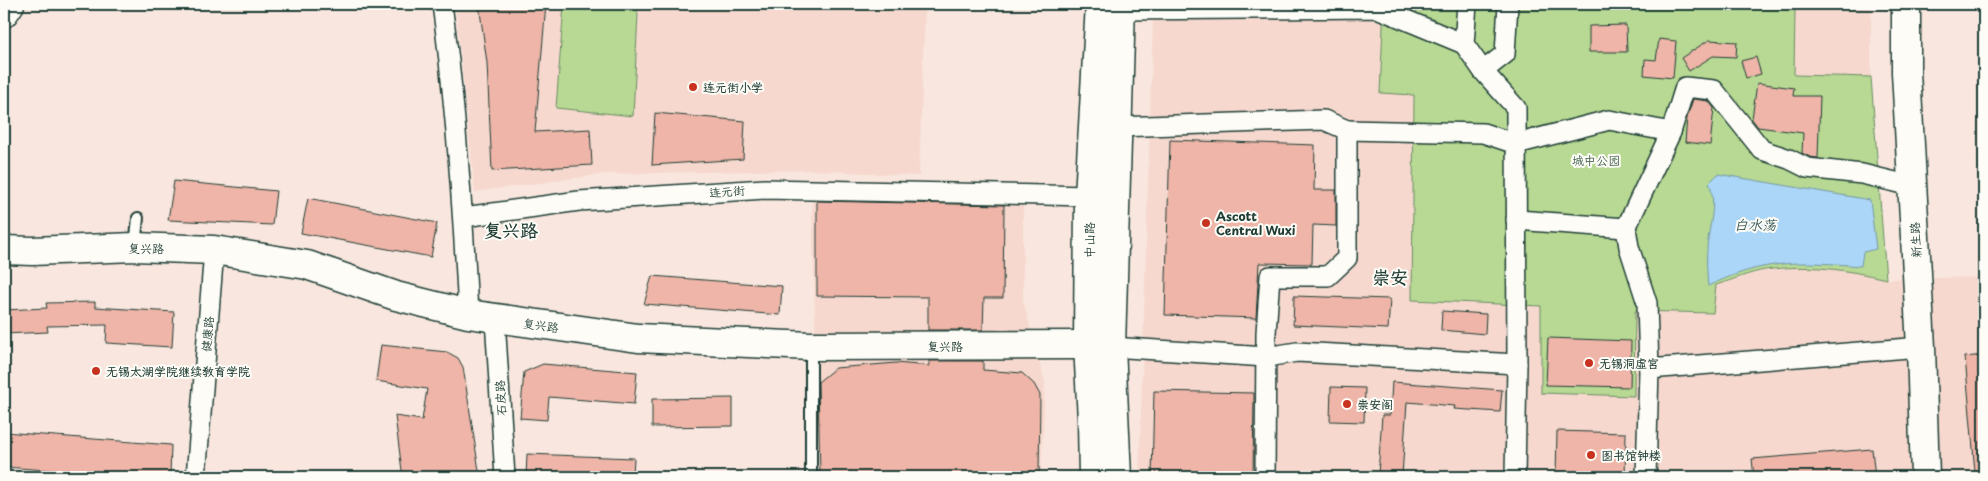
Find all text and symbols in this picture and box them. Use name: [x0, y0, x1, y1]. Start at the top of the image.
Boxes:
place label: 连元街小学: [703, 78, 763, 96]
marker: 连元街小学: [687, 81, 699, 93]
park label: 城中公园: [1572, 151, 1620, 169]
street label: 连元街: [708, 181, 746, 201]
place label: Ascott Central Wuxi: [1216, 207, 1296, 239]
water label: 白水荡: [1734, 214, 1778, 235]
district label: 复兴路: [484, 216, 538, 243]
marker: Ascott Central Wuxi: [1200, 217, 1212, 229]
street label: 中山路: [1080, 222, 1098, 258]
street label: 新生路: [1905, 222, 1925, 258]
street label: 复兴路: [128, 239, 164, 257]
district label: 崇安: [1372, 263, 1408, 290]
street label: 复兴路: [522, 314, 560, 336]
street label: 健康路: [196, 315, 218, 353]
street label: 复兴路: [927, 337, 963, 355]
place label: 无锡洞虚宫: [1599, 354, 1659, 372]
marker: 无锡洞虚宫: [1583, 357, 1595, 369]
place label: 无锡太湖学院继续教育学院: [106, 362, 250, 380]
marker: 无锡太湖学院继续教育学院: [90, 365, 102, 377]
street label: 石皮路: [490, 380, 510, 416]
place label: 崇安阁: [1357, 395, 1393, 413]
marker: 崇安阁: [1341, 398, 1353, 410]
place label: 图书馆钟楼: [1601, 446, 1661, 464]
marker: 图书馆钟楼: [1585, 449, 1597, 461]

